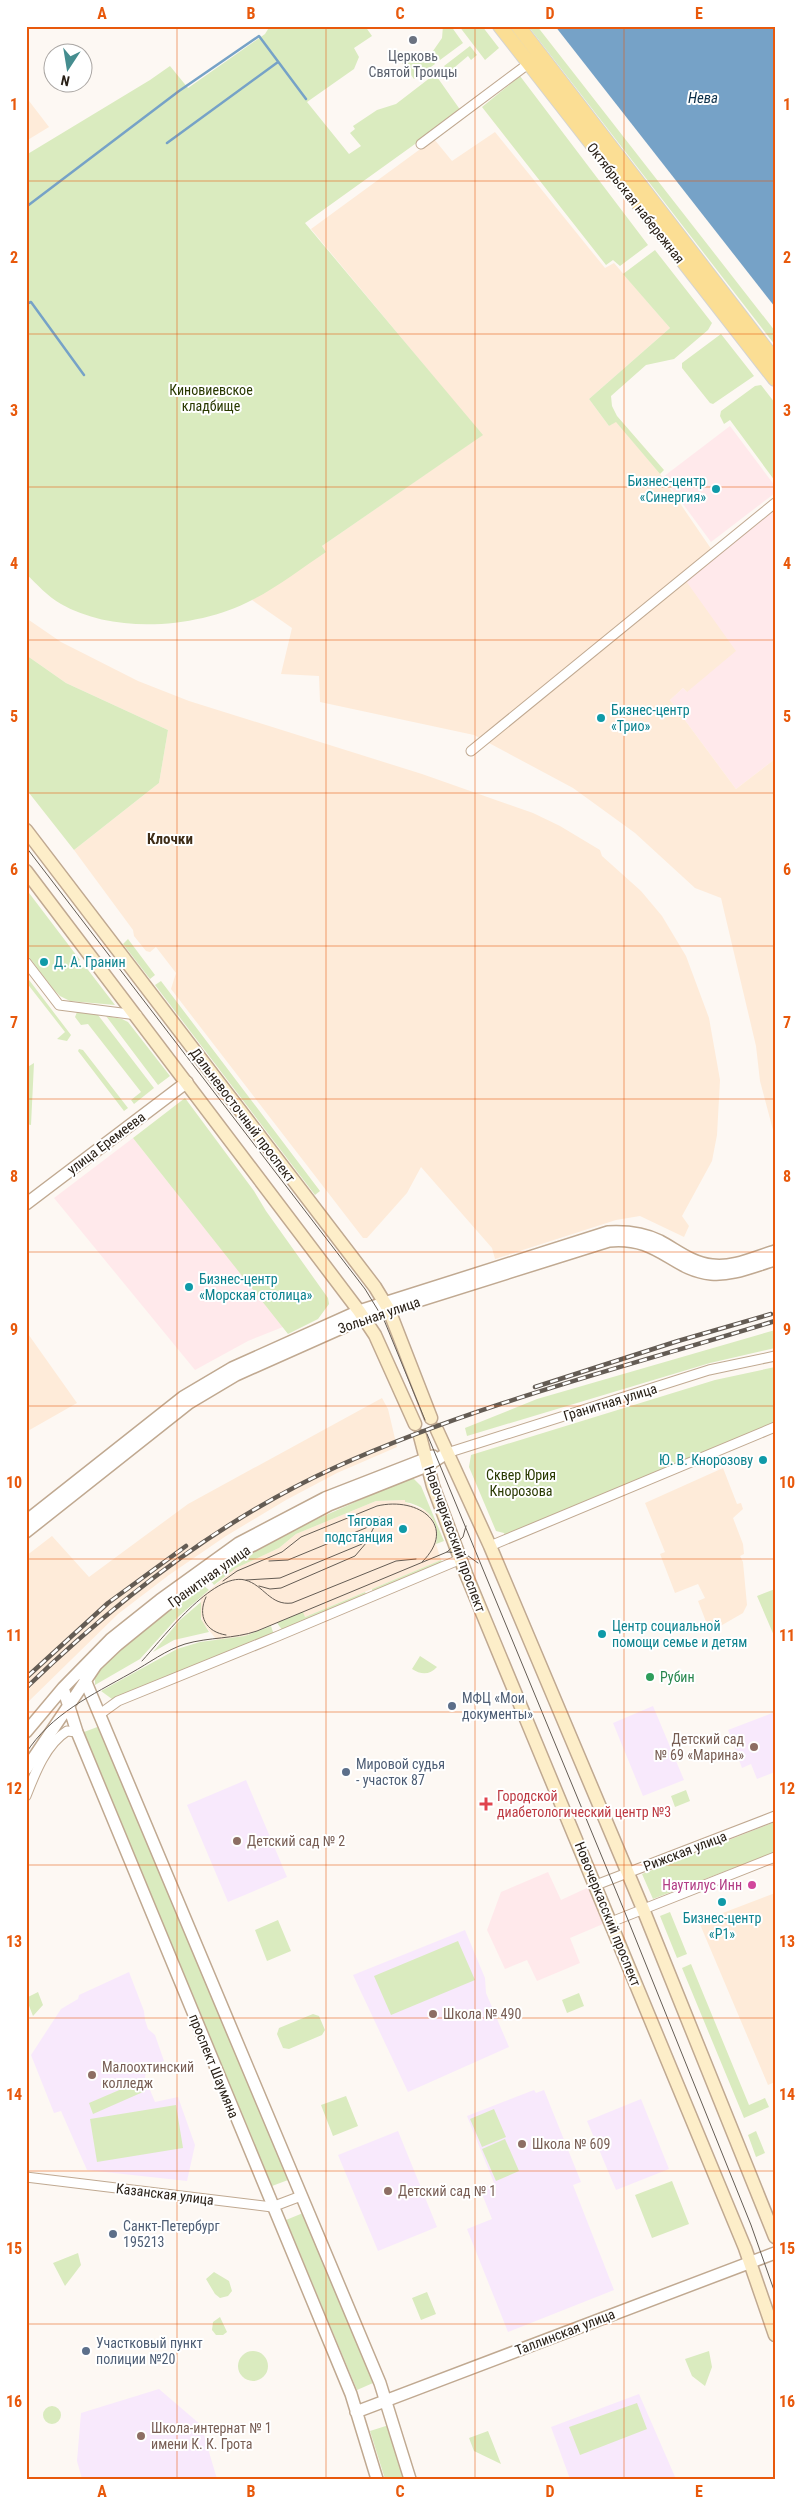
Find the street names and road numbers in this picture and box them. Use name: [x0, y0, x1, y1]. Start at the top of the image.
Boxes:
street label: Октябрьская набережная: [584, 140, 688, 266]
street label: Дальневосточный проспект: [187, 1045, 299, 1185]
street label: улица Еремеева: [64, 1108, 148, 1178]
street label: Зольная улица: [336, 1293, 422, 1337]
street label: Гранитная улица: [561, 1380, 659, 1424]
street label: Новочеркасский проспект: [421, 1464, 489, 1614]
street label: Гранитная улица: [165, 1542, 253, 1610]
street label: Рижская улица: [641, 1828, 729, 1874]
street label: Новочеркасский проспект: [572, 1839, 644, 1989]
street label: проспект Шаумяна: [186, 2012, 242, 2120]
street label: Казанская улица: [115, 2180, 215, 2208]
street label: Таллинская улица: [513, 2306, 617, 2358]

